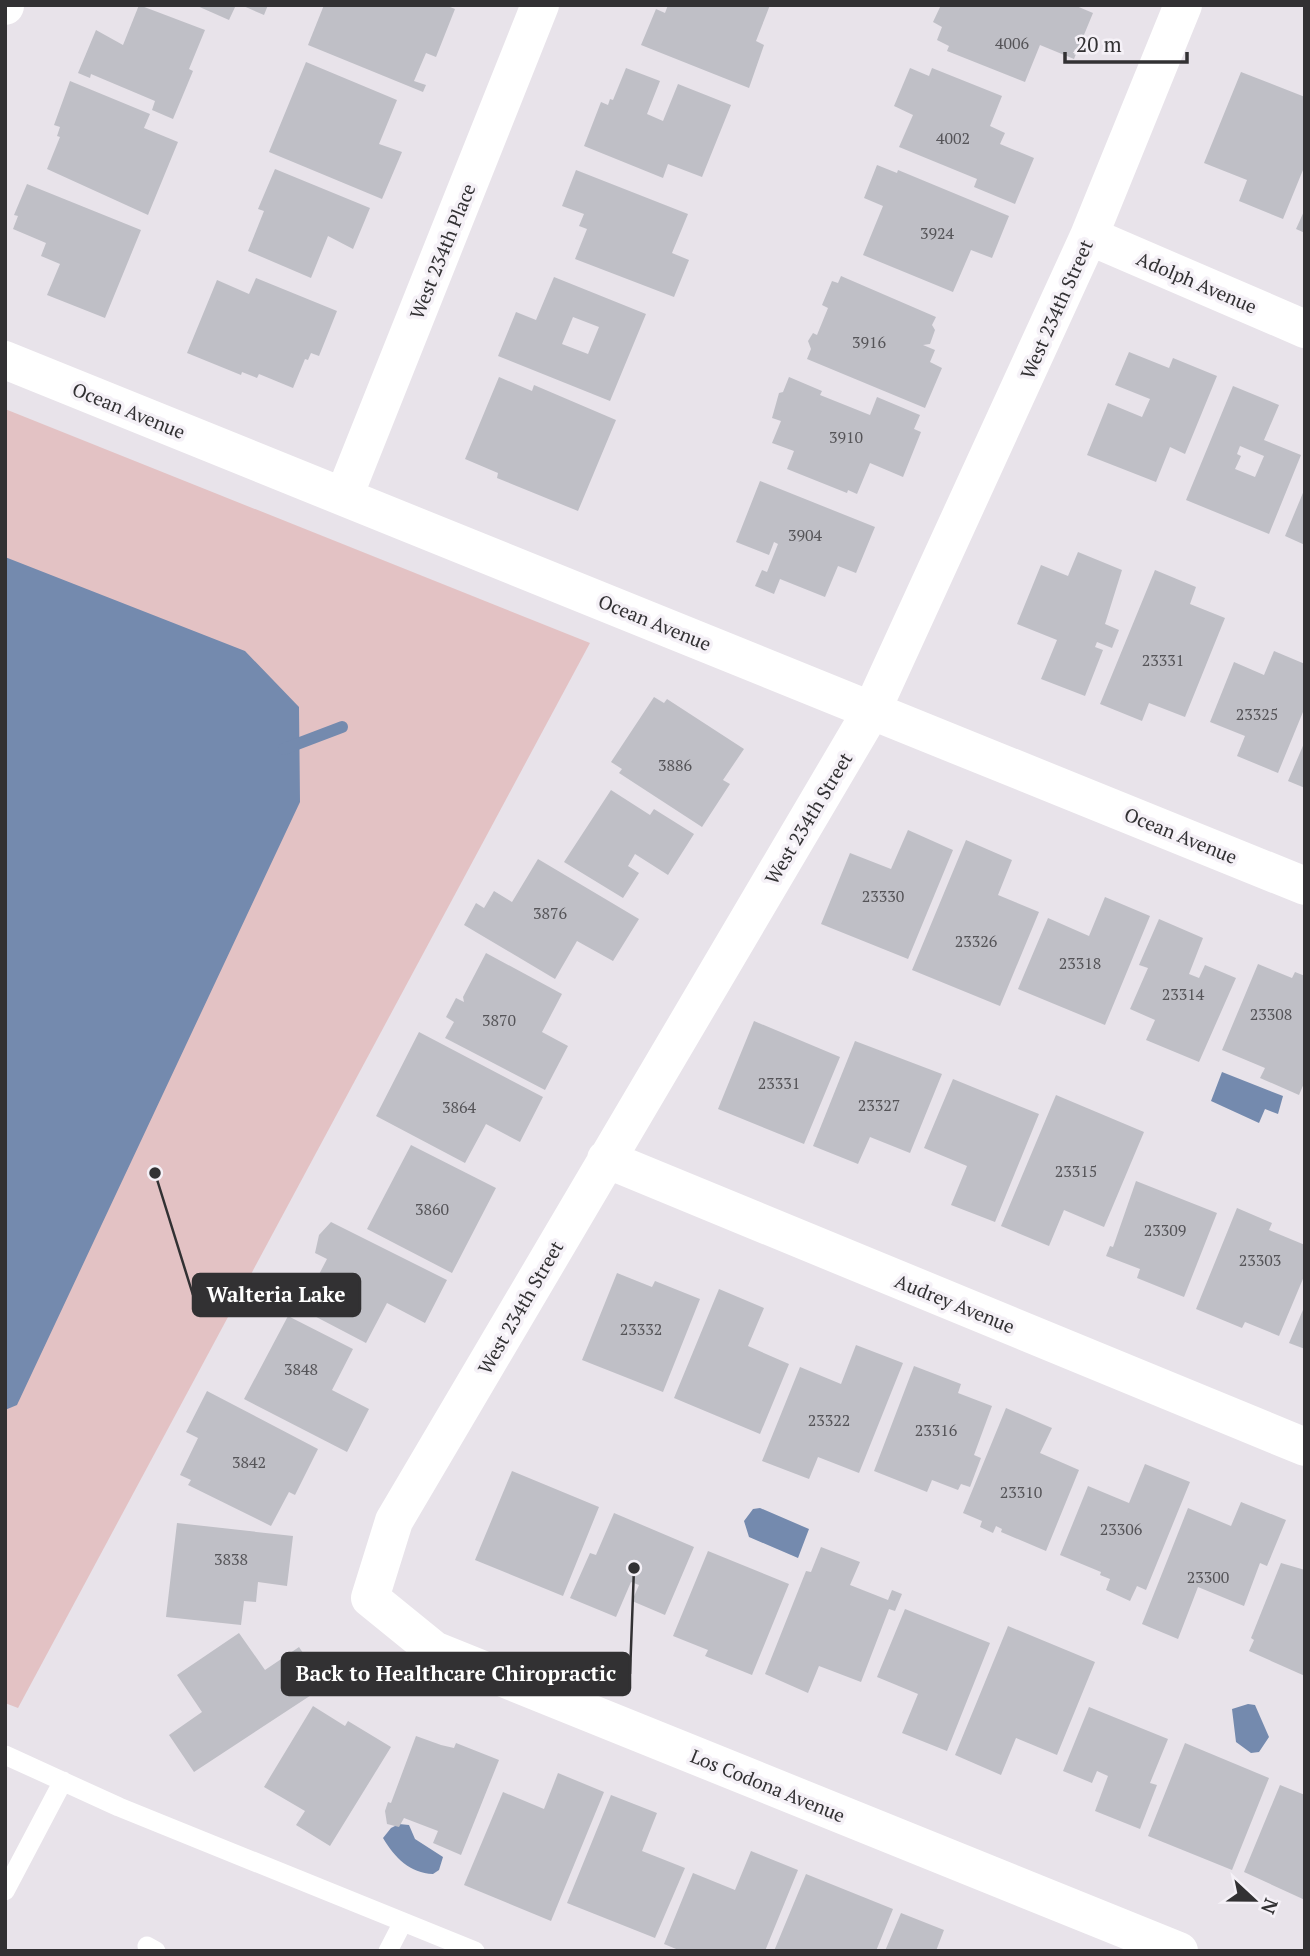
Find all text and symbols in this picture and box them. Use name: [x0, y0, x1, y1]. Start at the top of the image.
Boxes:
scale bar: [1065, 21, 1188, 65]
text: 20 m: [1076, 30, 1122, 58]
house number: 4006: [995, 32, 1030, 54]
house number: 4002: [936, 127, 970, 149]
street label: West 234th Place: [403, 180, 481, 322]
house number: 3924: [920, 222, 955, 244]
street label: West 234th Street: [1014, 235, 1098, 383]
street label: Adolph Avenue: [1133, 245, 1261, 319]
house number: 3916: [852, 331, 887, 353]
street label: Ocean Avenue: [69, 376, 189, 444]
house number: 3910: [829, 426, 863, 448]
house number: 3904: [788, 524, 823, 546]
street label: Ocean Avenue: [595, 588, 715, 656]
house number: 23331: [1142, 649, 1184, 671]
house number: 23325: [1236, 703, 1278, 725]
street label: West 234th Street: [759, 747, 857, 889]
house number: 3886: [658, 754, 693, 776]
street label: Ocean Avenue: [1121, 801, 1241, 869]
house number: 23330: [862, 885, 904, 907]
house number: 3876: [533, 902, 568, 924]
house number: 23326: [955, 930, 998, 952]
house number: 23318: [1059, 952, 1101, 974]
house number: 23314: [1162, 983, 1205, 1005]
house number: 23308: [1250, 1003, 1292, 1025]
house number: 3870: [482, 1009, 516, 1031]
house number: 23331: [758, 1072, 800, 1094]
house number: 23327: [858, 1094, 900, 1116]
house number: 3864: [442, 1096, 477, 1118]
house number: 23315: [1055, 1160, 1097, 1182]
house number: 3860: [415, 1198, 449, 1220]
house number: 23309: [1144, 1219, 1186, 1241]
street label: West 234th Street: [472, 1236, 568, 1378]
house number: 23303: [1239, 1249, 1281, 1271]
street label: Audrey Avenue: [891, 1268, 1019, 1338]
callout: Walteria Lake: [193, 1274, 360, 1316]
text: Walteria Lake: [206, 1280, 346, 1308]
house number: 23332: [620, 1318, 662, 1340]
house number: 3848: [284, 1358, 318, 1380]
house number: 23322: [808, 1409, 850, 1431]
house number: 23316: [915, 1419, 958, 1441]
house number: 3842: [232, 1451, 266, 1473]
house number: 23310: [1000, 1481, 1042, 1503]
house number: 23306: [1100, 1518, 1143, 1540]
house number: 3838: [214, 1548, 248, 1570]
house number: 23300: [1187, 1566, 1229, 1588]
callout: Back to Healthcare Chiropractic: [282, 1653, 630, 1695]
text: Back to Healthcare Chiropractic: [296, 1659, 616, 1687]
street label: Los Codona Avenue: [687, 1743, 849, 1827]
north arrow: [1219, 1865, 1289, 1935]
text: N: [1256, 1895, 1285, 1918]

